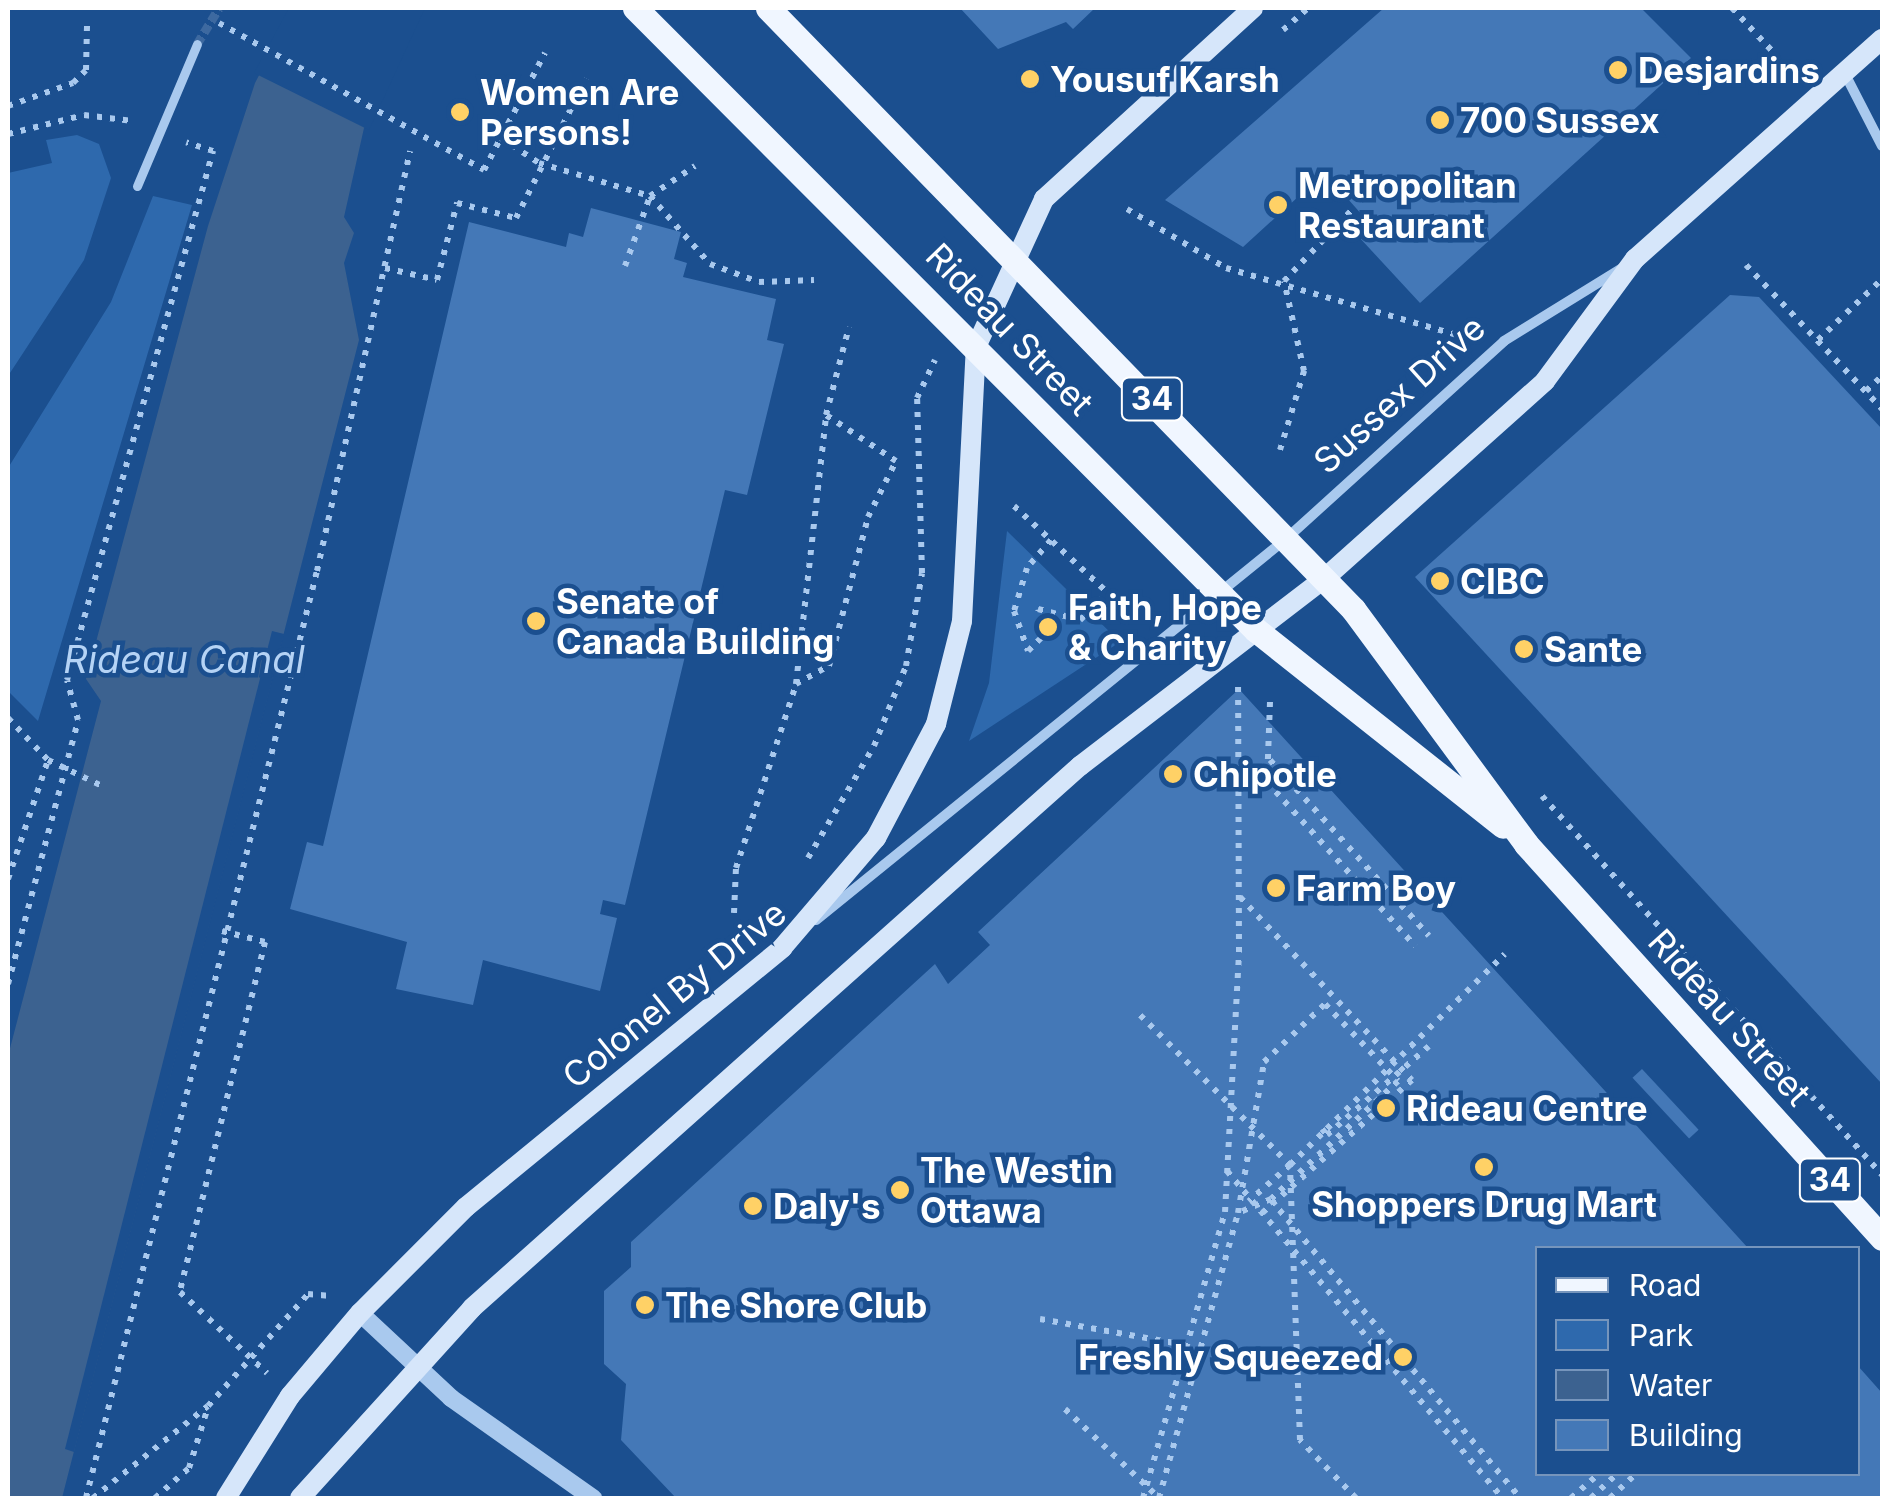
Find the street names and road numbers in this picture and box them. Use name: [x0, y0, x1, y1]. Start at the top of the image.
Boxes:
street label: Rideau Street: [918, 235, 1102, 423]
street label: Sussex Drive: [1305, 306, 1493, 482]
road number: 34: [1120, 372, 1184, 426]
street label: Colonel By Drive: [554, 891, 794, 1097]
street label: Rideau Street: [1640, 920, 1820, 1114]
road number: 34: [1798, 1153, 1862, 1207]

